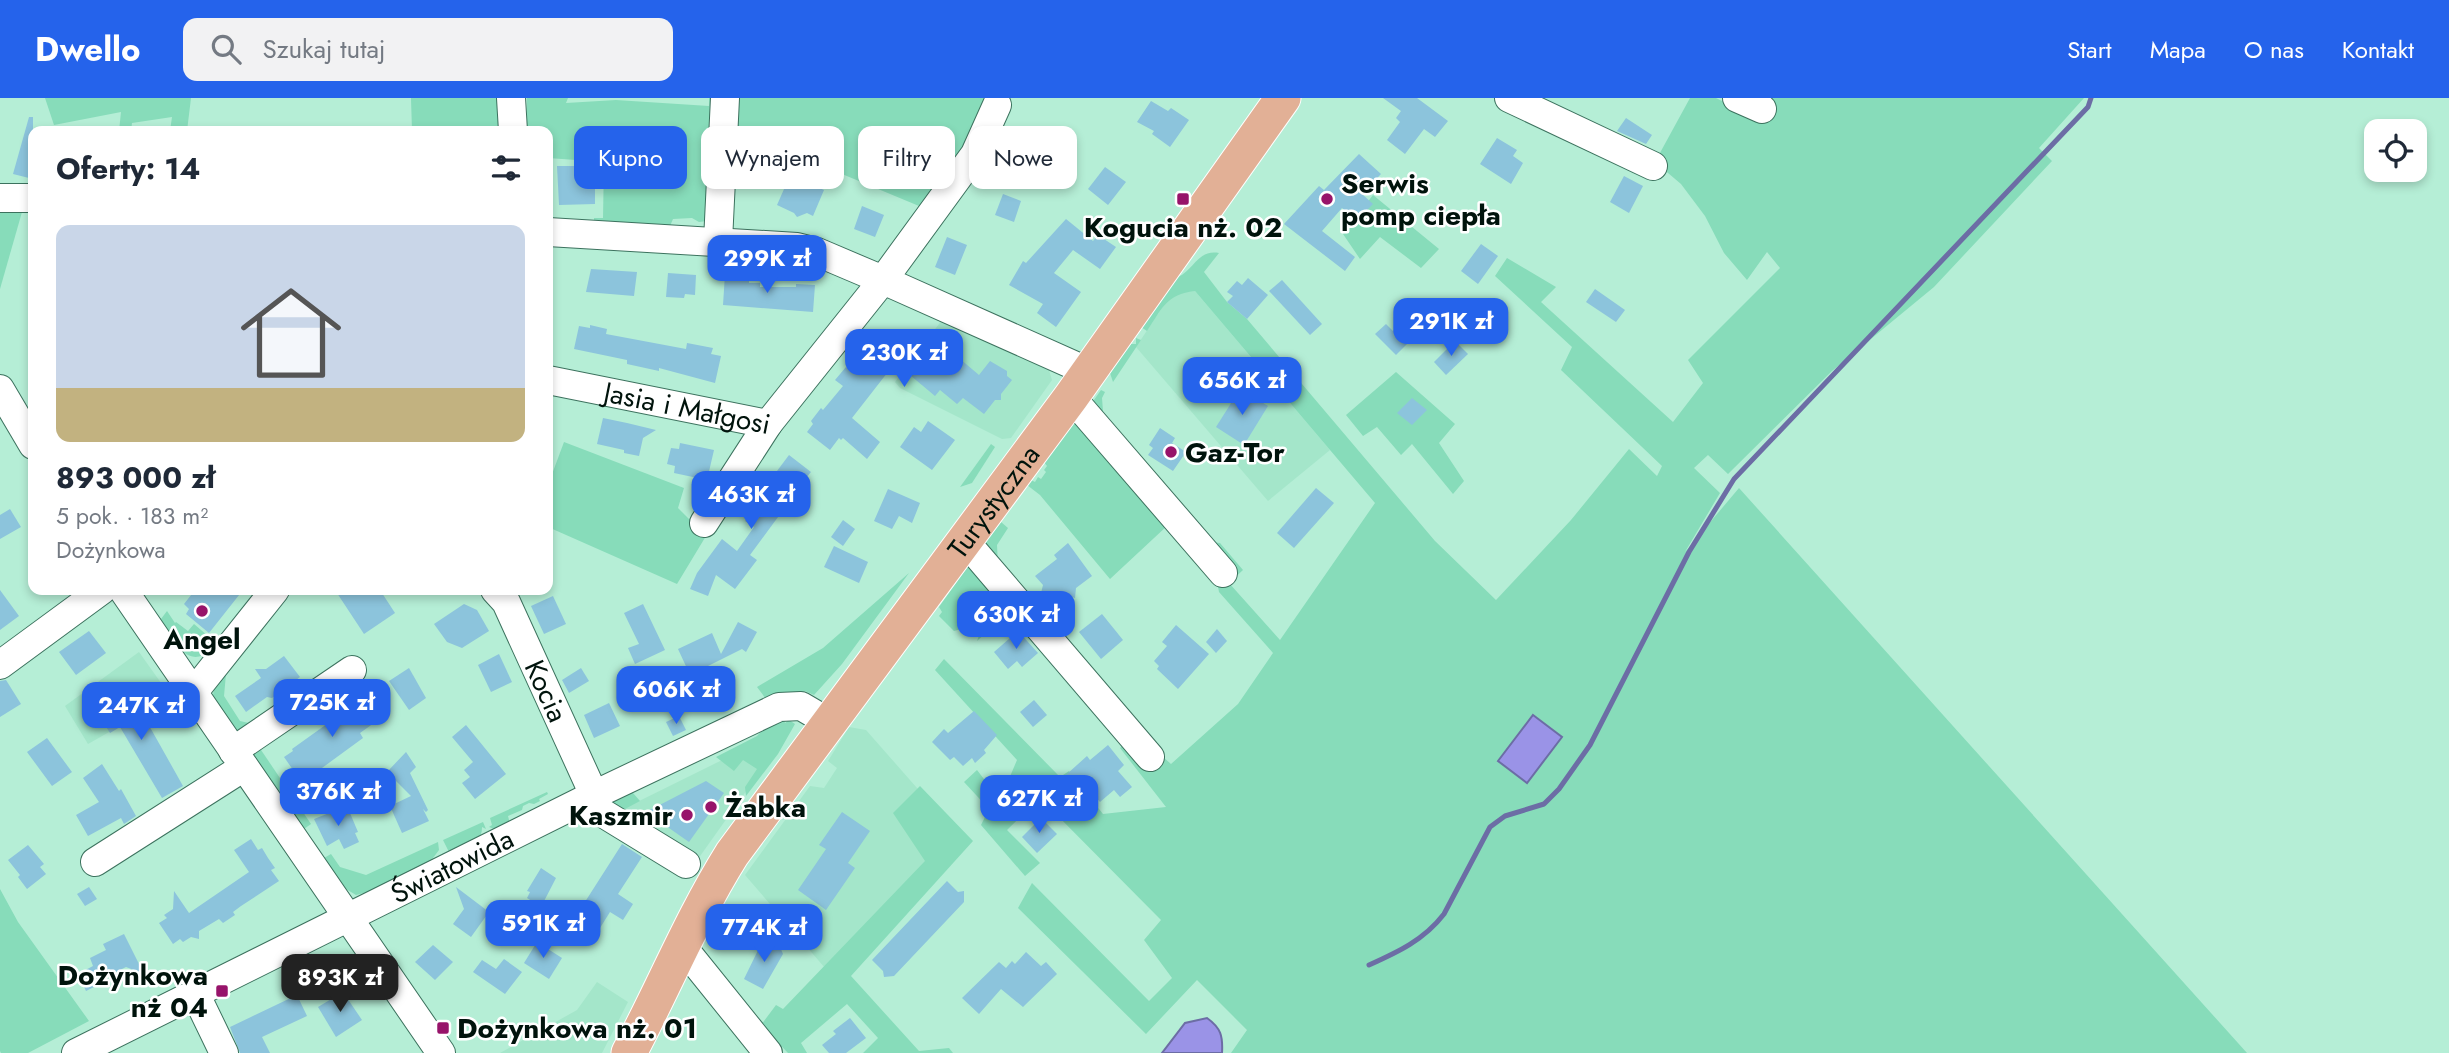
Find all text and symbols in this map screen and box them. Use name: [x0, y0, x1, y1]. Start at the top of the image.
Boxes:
search box: [183, 18, 673, 81]
text: Dwello: [35, 26, 141, 73]
icon: search: [207, 30, 245, 68]
text: Szukaj tutaj: [263, 30, 386, 68]
text: Start: [2067, 32, 2112, 67]
text: Mapa: [2150, 32, 2206, 67]
text: O nas: [2244, 32, 2304, 67]
text: Kontakt: [2342, 32, 2414, 67]
map controls: [2364, 119, 2427, 182]
button: locate: [2364, 119, 2427, 182]
chip: Kupno: [574, 126, 687, 189]
chip: Wynajem: [701, 126, 844, 189]
chip: Filtry: [858, 126, 955, 189]
chip: Nowe: [969, 126, 1077, 189]
text: Oferty: 14: [56, 147, 201, 190]
icon: filters: [487, 149, 525, 187]
place label: Serwis pomp ciepła: [1341, 163, 1501, 236]
marker: Kogucia nż. 02: [1175, 191, 1191, 207]
marker: Serwis pomp ciepła: [1319, 191, 1335, 207]
place label: Kogucia nż. 02: [1084, 207, 1282, 248]
pin: 299K zł: [702, 236, 832, 295]
text: 299K zł: [723, 241, 811, 275]
icon: home: [228, 270, 354, 396]
pin: 291K zł: [1386, 299, 1516, 358]
text: 291K zł: [1409, 304, 1493, 338]
pin: 230K zł: [839, 330, 969, 389]
text: 230K zł: [861, 335, 947, 369]
pin: 656K zł: [1177, 358, 1307, 417]
text: 656K zł: [1199, 363, 1285, 397]
street label: Jasia i Małgosi: [597, 370, 774, 445]
place label: Gaz-Tor: [1185, 432, 1285, 473]
street label: Turystyczna: [937, 436, 1049, 567]
marker: Gaz-Tor: [1163, 444, 1179, 460]
text: 893 000 zł: [56, 456, 215, 499]
pin: 463K zł: [686, 472, 816, 531]
text: 463K zł: [708, 477, 794, 511]
text: 5 pok. · 183 m²: [56, 499, 208, 533]
text: Dożynkowa: [56, 533, 166, 567]
pin: 630K zł: [951, 592, 1081, 651]
text: 630K zł: [973, 597, 1059, 631]
marker: Angel: [194, 603, 210, 619]
place label: Angel: [162, 619, 241, 660]
street label: Kocia: [515, 653, 579, 729]
pin: 606K zł: [611, 666, 741, 726]
text: 606K zł: [632, 672, 720, 706]
pin: 725K zł: [267, 680, 397, 739]
pin: 247K zł: [76, 682, 206, 742]
text: 725K zł: [290, 685, 375, 719]
text: 247K zł: [98, 688, 184, 722]
pin: 376K zł: [273, 768, 403, 828]
text: 376K zł: [296, 774, 380, 808]
pin: 627K zł: [974, 776, 1104, 835]
text: 627K zł: [996, 781, 1082, 815]
place label: Żabka: [725, 787, 806, 828]
place label: Kaszmir: [569, 795, 673, 836]
marker: Żabka: [703, 799, 719, 815]
marker: Kaszmir: [679, 807, 695, 823]
street label: Światowida: [383, 818, 520, 914]
pin: 591K zł: [478, 900, 608, 960]
pin: 774K zł: [699, 904, 829, 964]
text: 591K zł: [501, 906, 585, 940]
text: 774K zł: [722, 910, 807, 944]
pin: 893K zł: [275, 954, 405, 1014]
place label: Dożynkowa nż 04: [57, 955, 208, 1028]
text: 893K zł: [297, 960, 383, 994]
marker: Dożynkowa nż 04: [214, 983, 230, 999]
place label: Dożynkowa nż. 01: [457, 1008, 697, 1049]
marker: Dożynkowa nż. 01: [435, 1020, 451, 1036]

